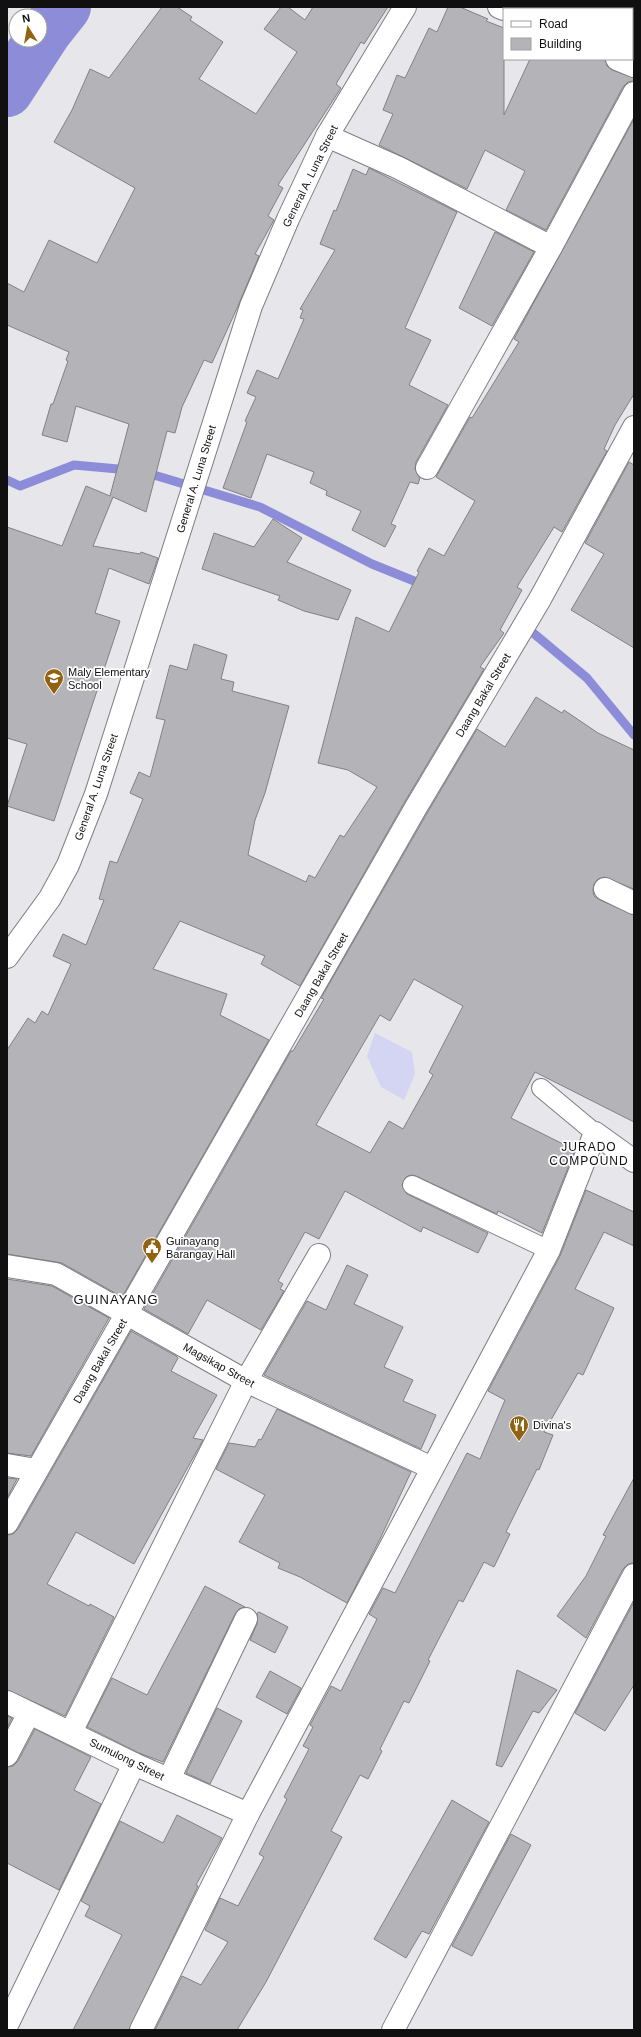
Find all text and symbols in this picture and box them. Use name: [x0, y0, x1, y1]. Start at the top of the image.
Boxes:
north arrow: [8, 8, 48, 48]
legend: [503, 8, 633, 60]
text: N: [21, 12, 31, 25]
text: Road: [539, 17, 568, 31]
text: Building: [539, 37, 582, 51]
street label: General A. Luna Street: [280, 123, 340, 229]
street label: General A. Luna Street: [174, 424, 218, 534]
street label: Daang Bakal Street: [453, 651, 513, 739]
place label: Maly Elementary School: [68, 666, 150, 691]
school or university icon: Maly Elementary School: [43, 667, 65, 695]
street label: General A. Luna Street: [72, 732, 120, 842]
street label: Daang Bakal Street: [292, 931, 350, 1019]
district label: JURADO COMPOUND: [549, 1140, 629, 1168]
place label: Guinayang Barangay Hall: [166, 1235, 235, 1260]
public building icon: Guinayang Barangay Hall: [141, 1236, 163, 1264]
district label: GUINAYANG: [73, 1292, 159, 1307]
street label: Daang Bakal Street: [71, 1317, 129, 1405]
street label: Magsikap Street: [181, 1340, 257, 1390]
restaurant icon: Divina's: [508, 1414, 530, 1442]
place label: Divina's: [533, 1419, 572, 1431]
street label: Sumulong Street: [88, 1736, 166, 1782]

